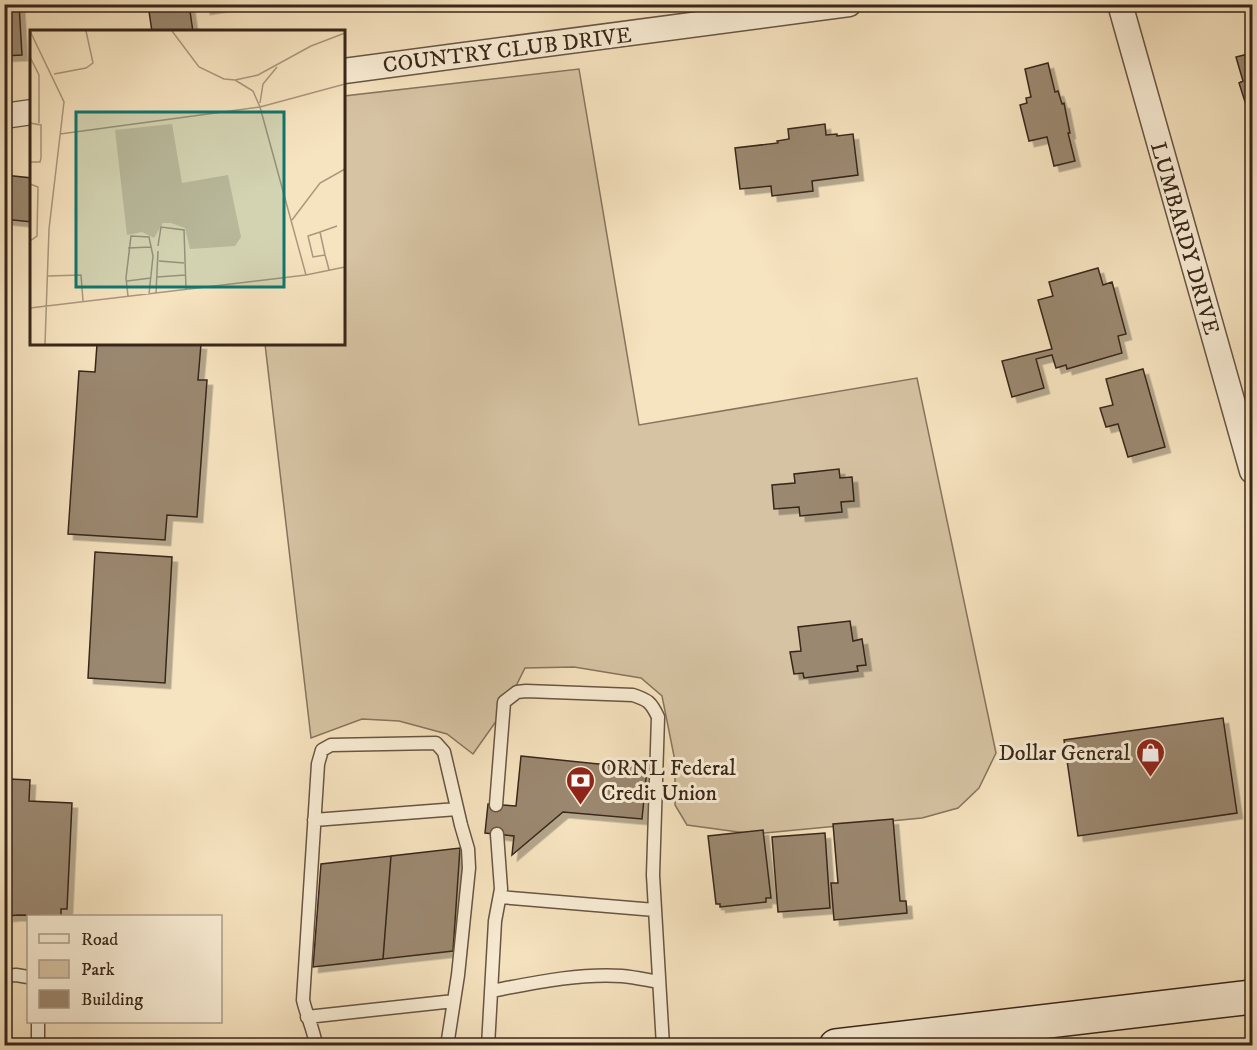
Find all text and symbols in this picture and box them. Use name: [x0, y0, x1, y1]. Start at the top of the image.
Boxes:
street label: COUNTRY CLUB DRIVE: [381, 22, 633, 79]
inset map: [30, 30, 345, 345]
street label: LUMBARDY DRIVE: [1144, 139, 1225, 338]
shop icon: Dollar General: [1135, 736, 1167, 778]
place label: Dollar General: [998, 740, 1130, 767]
place label: ORNL Federal Credit Union: [601, 755, 736, 807]
bank icon: ORNL Federal Credit Union: [564, 764, 596, 806]
legend: [27, 915, 222, 1023]
text: Road: [81, 929, 118, 951]
text: Park: [81, 959, 115, 981]
text: Building: [81, 989, 143, 1011]

